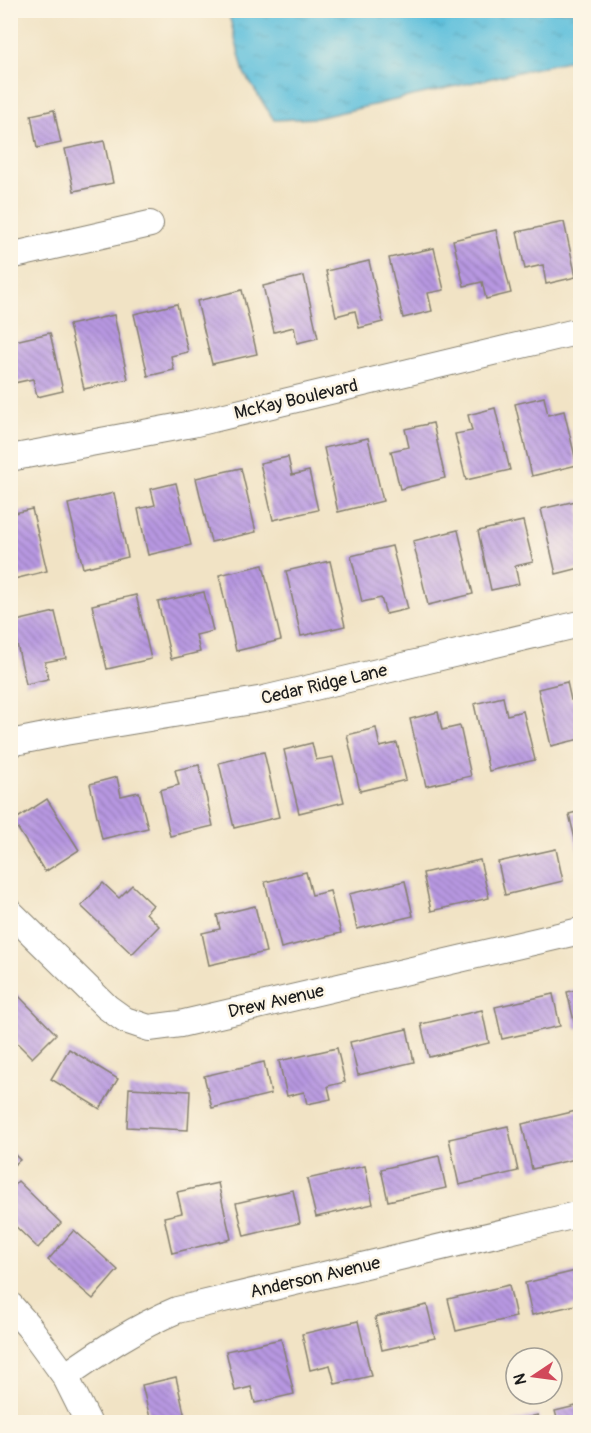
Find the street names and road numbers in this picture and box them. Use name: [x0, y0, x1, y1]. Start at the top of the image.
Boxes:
street label: McKay Boulevard: [232, 374, 360, 425]
street label: Cedar Ridge Lane: [259, 659, 390, 710]
street label: Drew Avenue: [226, 979, 326, 1024]
street label: Anderson Avenue: [248, 1251, 383, 1304]

